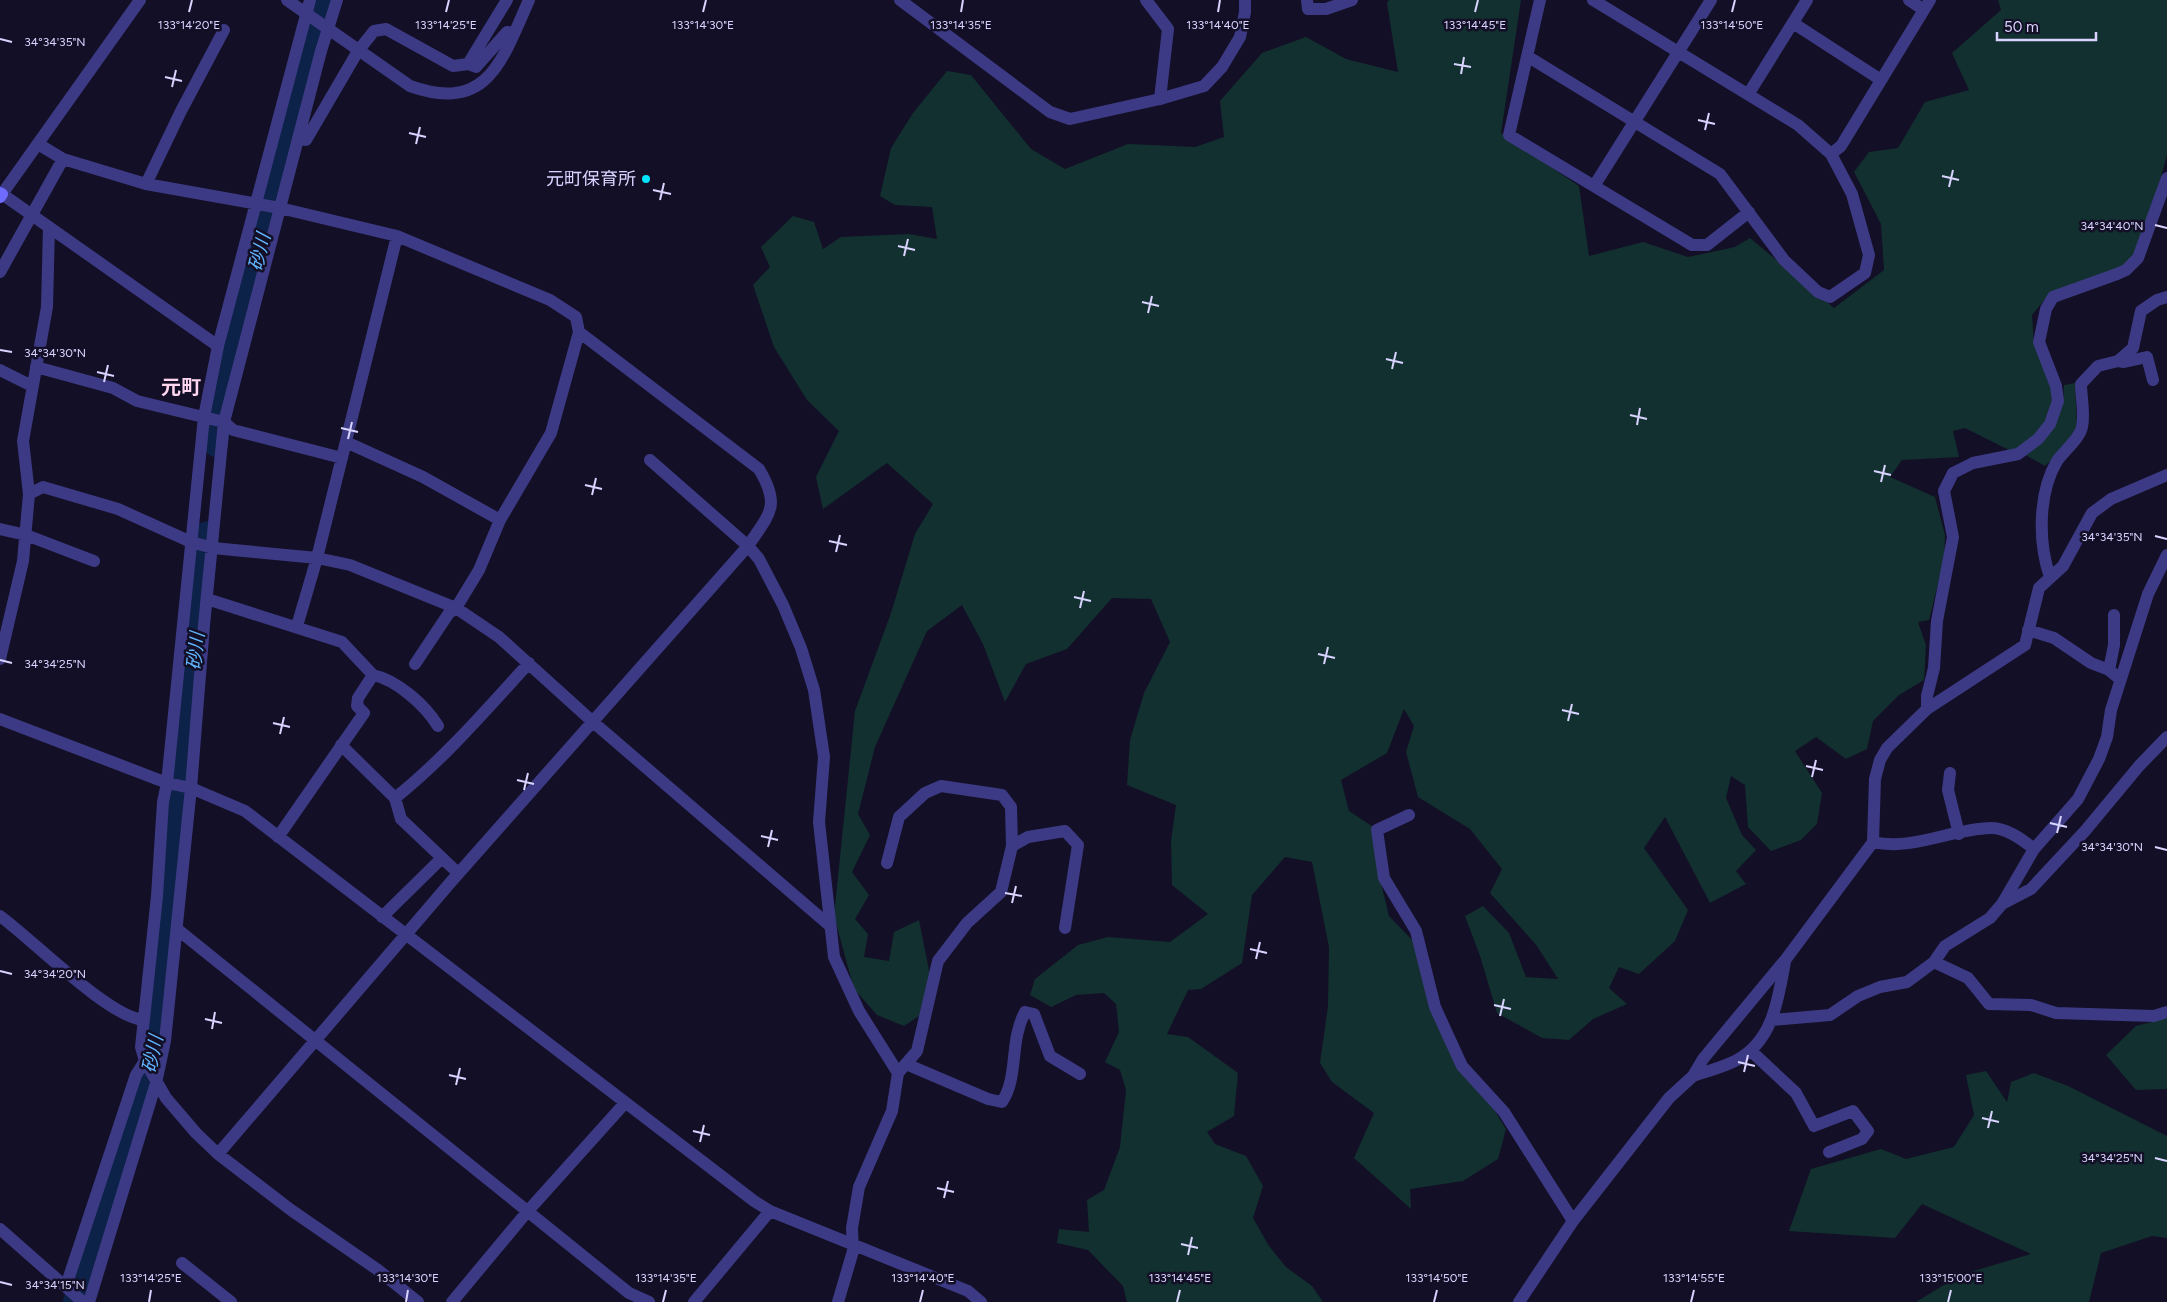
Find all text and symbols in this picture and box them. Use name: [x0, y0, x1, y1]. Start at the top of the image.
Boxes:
scale bar: [1997, 10, 2096, 42]
text: 133°14'20"E: [158, 18, 220, 32]
text: 133°14'25"E: [415, 18, 477, 32]
text: 133°14'30"E: [672, 18, 734, 32]
text: 133°14'35"E: [930, 18, 992, 32]
text: 133°14'40"E: [1186, 18, 1250, 32]
text: 133°14'45"E: [1444, 18, 1506, 32]
text: 133°14'50"E: [1701, 18, 1763, 32]
text: 50 m: [2004, 18, 2039, 36]
text: 34°34'35"N: [24, 35, 86, 49]
place label: 元町保育所: [546, 168, 636, 190]
marker: 元町保育所: [640, 173, 652, 185]
text: 34°34'40"N: [2080, 219, 2144, 233]
water label: 砂川: [244, 229, 276, 273]
text: 34°34'30"N: [24, 346, 86, 360]
district label: 元町: [161, 375, 201, 399]
text: 34°34'35"N: [2081, 530, 2143, 544]
water label: 砂川: [182, 629, 209, 671]
text: 34°34'25"N: [24, 657, 86, 671]
text: 34°34'30"N: [2081, 840, 2143, 854]
text: 34°34'20"N: [24, 967, 86, 981]
water label: 砂川: [137, 1031, 168, 1075]
text: 34°34'25"N: [2081, 1151, 2143, 1165]
text: 133°14'25"E: [120, 1271, 182, 1285]
text: 133°14'30"E: [377, 1271, 439, 1285]
text: 133°14'35"E: [635, 1271, 697, 1285]
text: 133°14'40"E: [891, 1271, 955, 1285]
text: 133°14'45"E: [1149, 1271, 1211, 1285]
text: 133°14'50"E: [1406, 1271, 1468, 1285]
text: 133°14'55"E: [1663, 1271, 1725, 1285]
text: 133°15'00"E: [1919, 1271, 1983, 1285]
text: 34°34'15"N: [25, 1278, 85, 1292]

